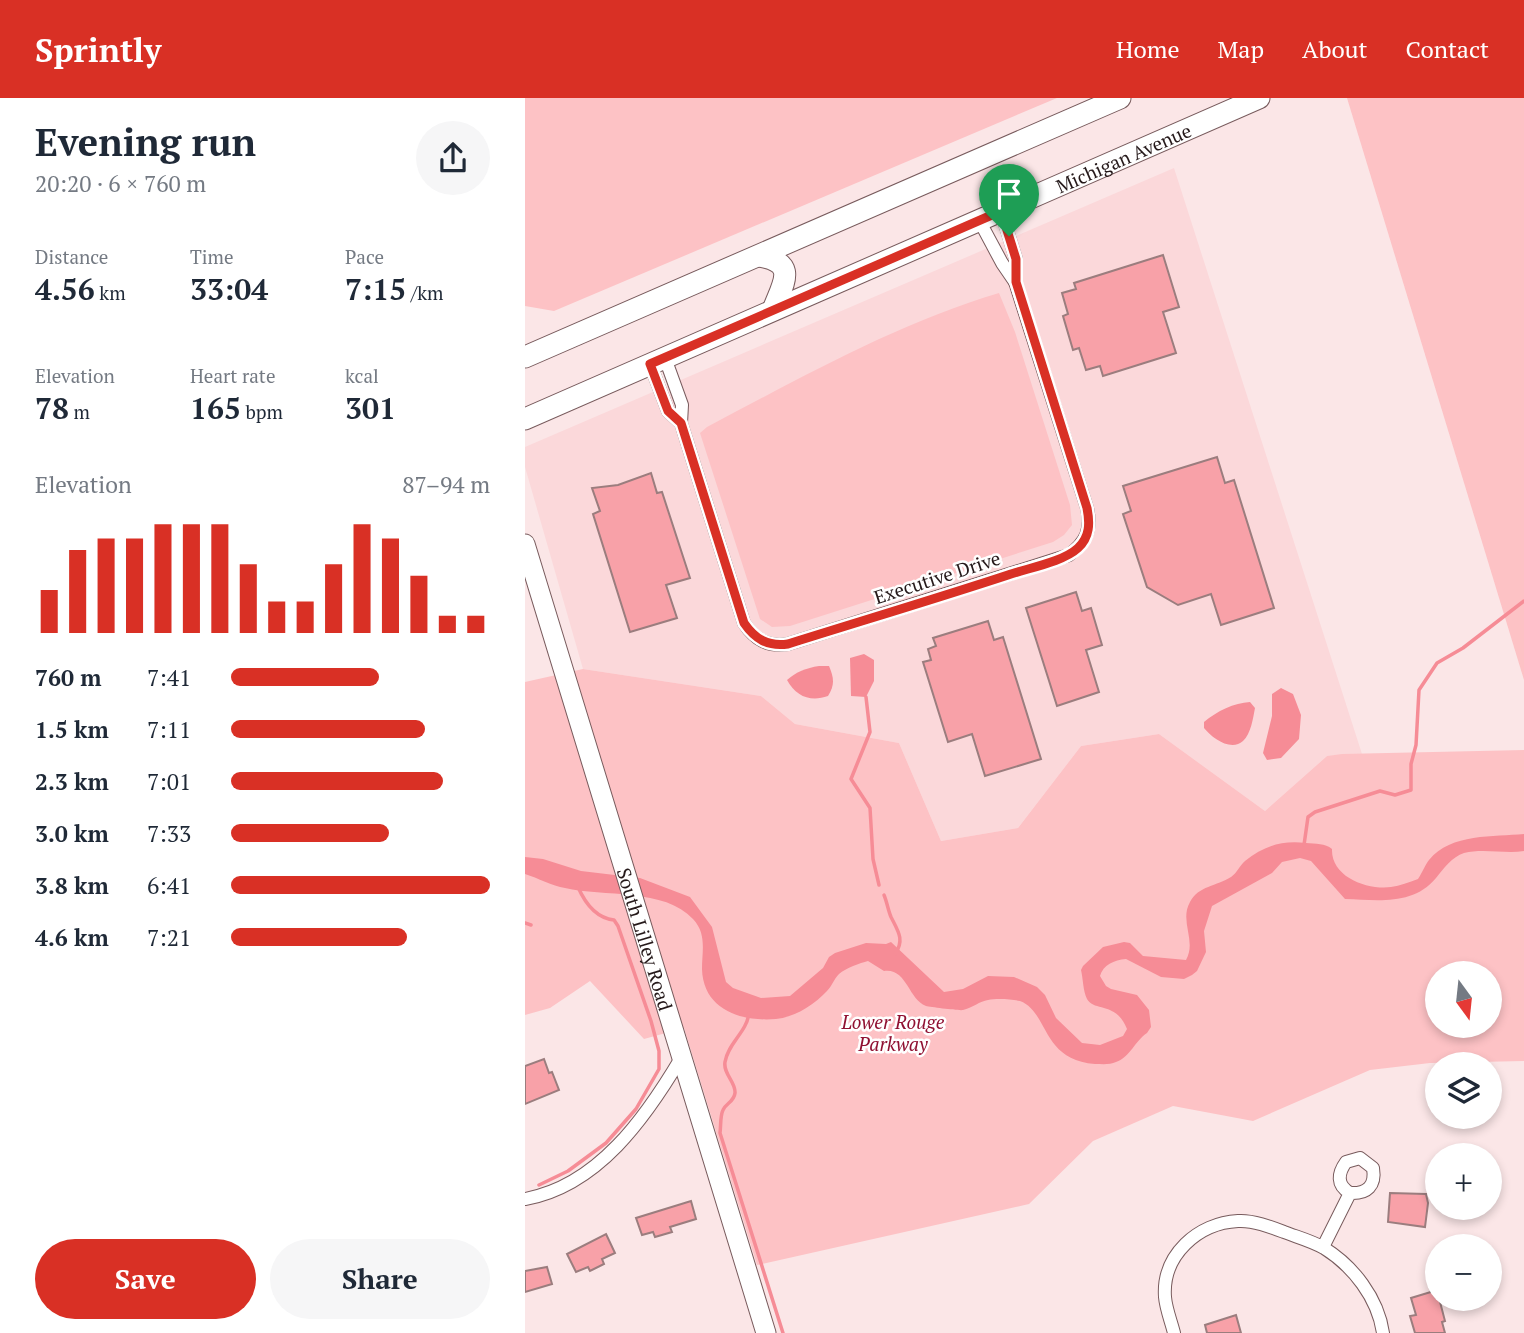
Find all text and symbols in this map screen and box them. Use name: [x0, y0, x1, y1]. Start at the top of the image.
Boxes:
text: Sprintly: [35, 28, 162, 71]
text: Home: [1116, 33, 1180, 65]
text: Map: [1218, 33, 1264, 65]
text: About: [1302, 33, 1368, 65]
text: Contact: [1406, 33, 1489, 65]
text: Evening run: [35, 117, 256, 167]
street label: Michigan Avenue: [1052, 117, 1195, 198]
button: share: [416, 121, 490, 195]
pin: [979, 164, 1039, 236]
text: 20:20 · 6 × 760 m: [35, 168, 206, 199]
icon: arrive: [990, 175, 1028, 213]
text: Distance: [35, 244, 108, 269]
text: Time: [190, 244, 233, 269]
text: Pace: [345, 244, 384, 269]
text: 4.56: [35, 269, 95, 309]
text: 33:04: [190, 269, 268, 309]
text: 7:15: [345, 269, 406, 309]
text: km: [95, 280, 126, 305]
text: /km: [406, 280, 444, 305]
text: Elevation: [35, 363, 115, 388]
text: Heart rate: [190, 363, 275, 388]
text: kcal: [345, 363, 379, 388]
text: 78: [35, 388, 69, 428]
text: 165: [190, 388, 241, 428]
text: 301: [345, 388, 396, 428]
text: m: [69, 399, 90, 424]
text: bpm: [241, 399, 283, 424]
text: Elevation: [35, 469, 132, 500]
text: 87–94 m: [402, 469, 490, 500]
street label: Executive Drive: [871, 545, 1003, 609]
text: 760 m: [35, 662, 101, 693]
text: 7:41: [147, 662, 191, 693]
text: 1.5 km: [35, 714, 109, 745]
text: 7:11: [147, 714, 191, 745]
text: 2.3 km: [35, 766, 109, 797]
text: 7:01: [147, 766, 191, 797]
text: 3.0 km: [35, 818, 109, 849]
text: 7:33: [147, 818, 191, 849]
street label: South Lilley Road: [612, 865, 679, 1014]
text: 3.8 km: [35, 870, 109, 901]
text: 6:41: [147, 870, 191, 901]
text: 4.6 km: [35, 922, 109, 953]
text: 7:21: [147, 922, 191, 953]
north arrow: [1425, 961, 1501, 1038]
map controls: [1425, 961, 1502, 1311]
park label: Lower Rouge Parkway: [841, 1009, 945, 1056]
button: layers: [1425, 1052, 1502, 1129]
button: +: [1425, 1143, 1502, 1220]
button: −: [1425, 1234, 1502, 1311]
button: Save: [35, 1239, 256, 1319]
button: Share: [270, 1239, 490, 1319]

